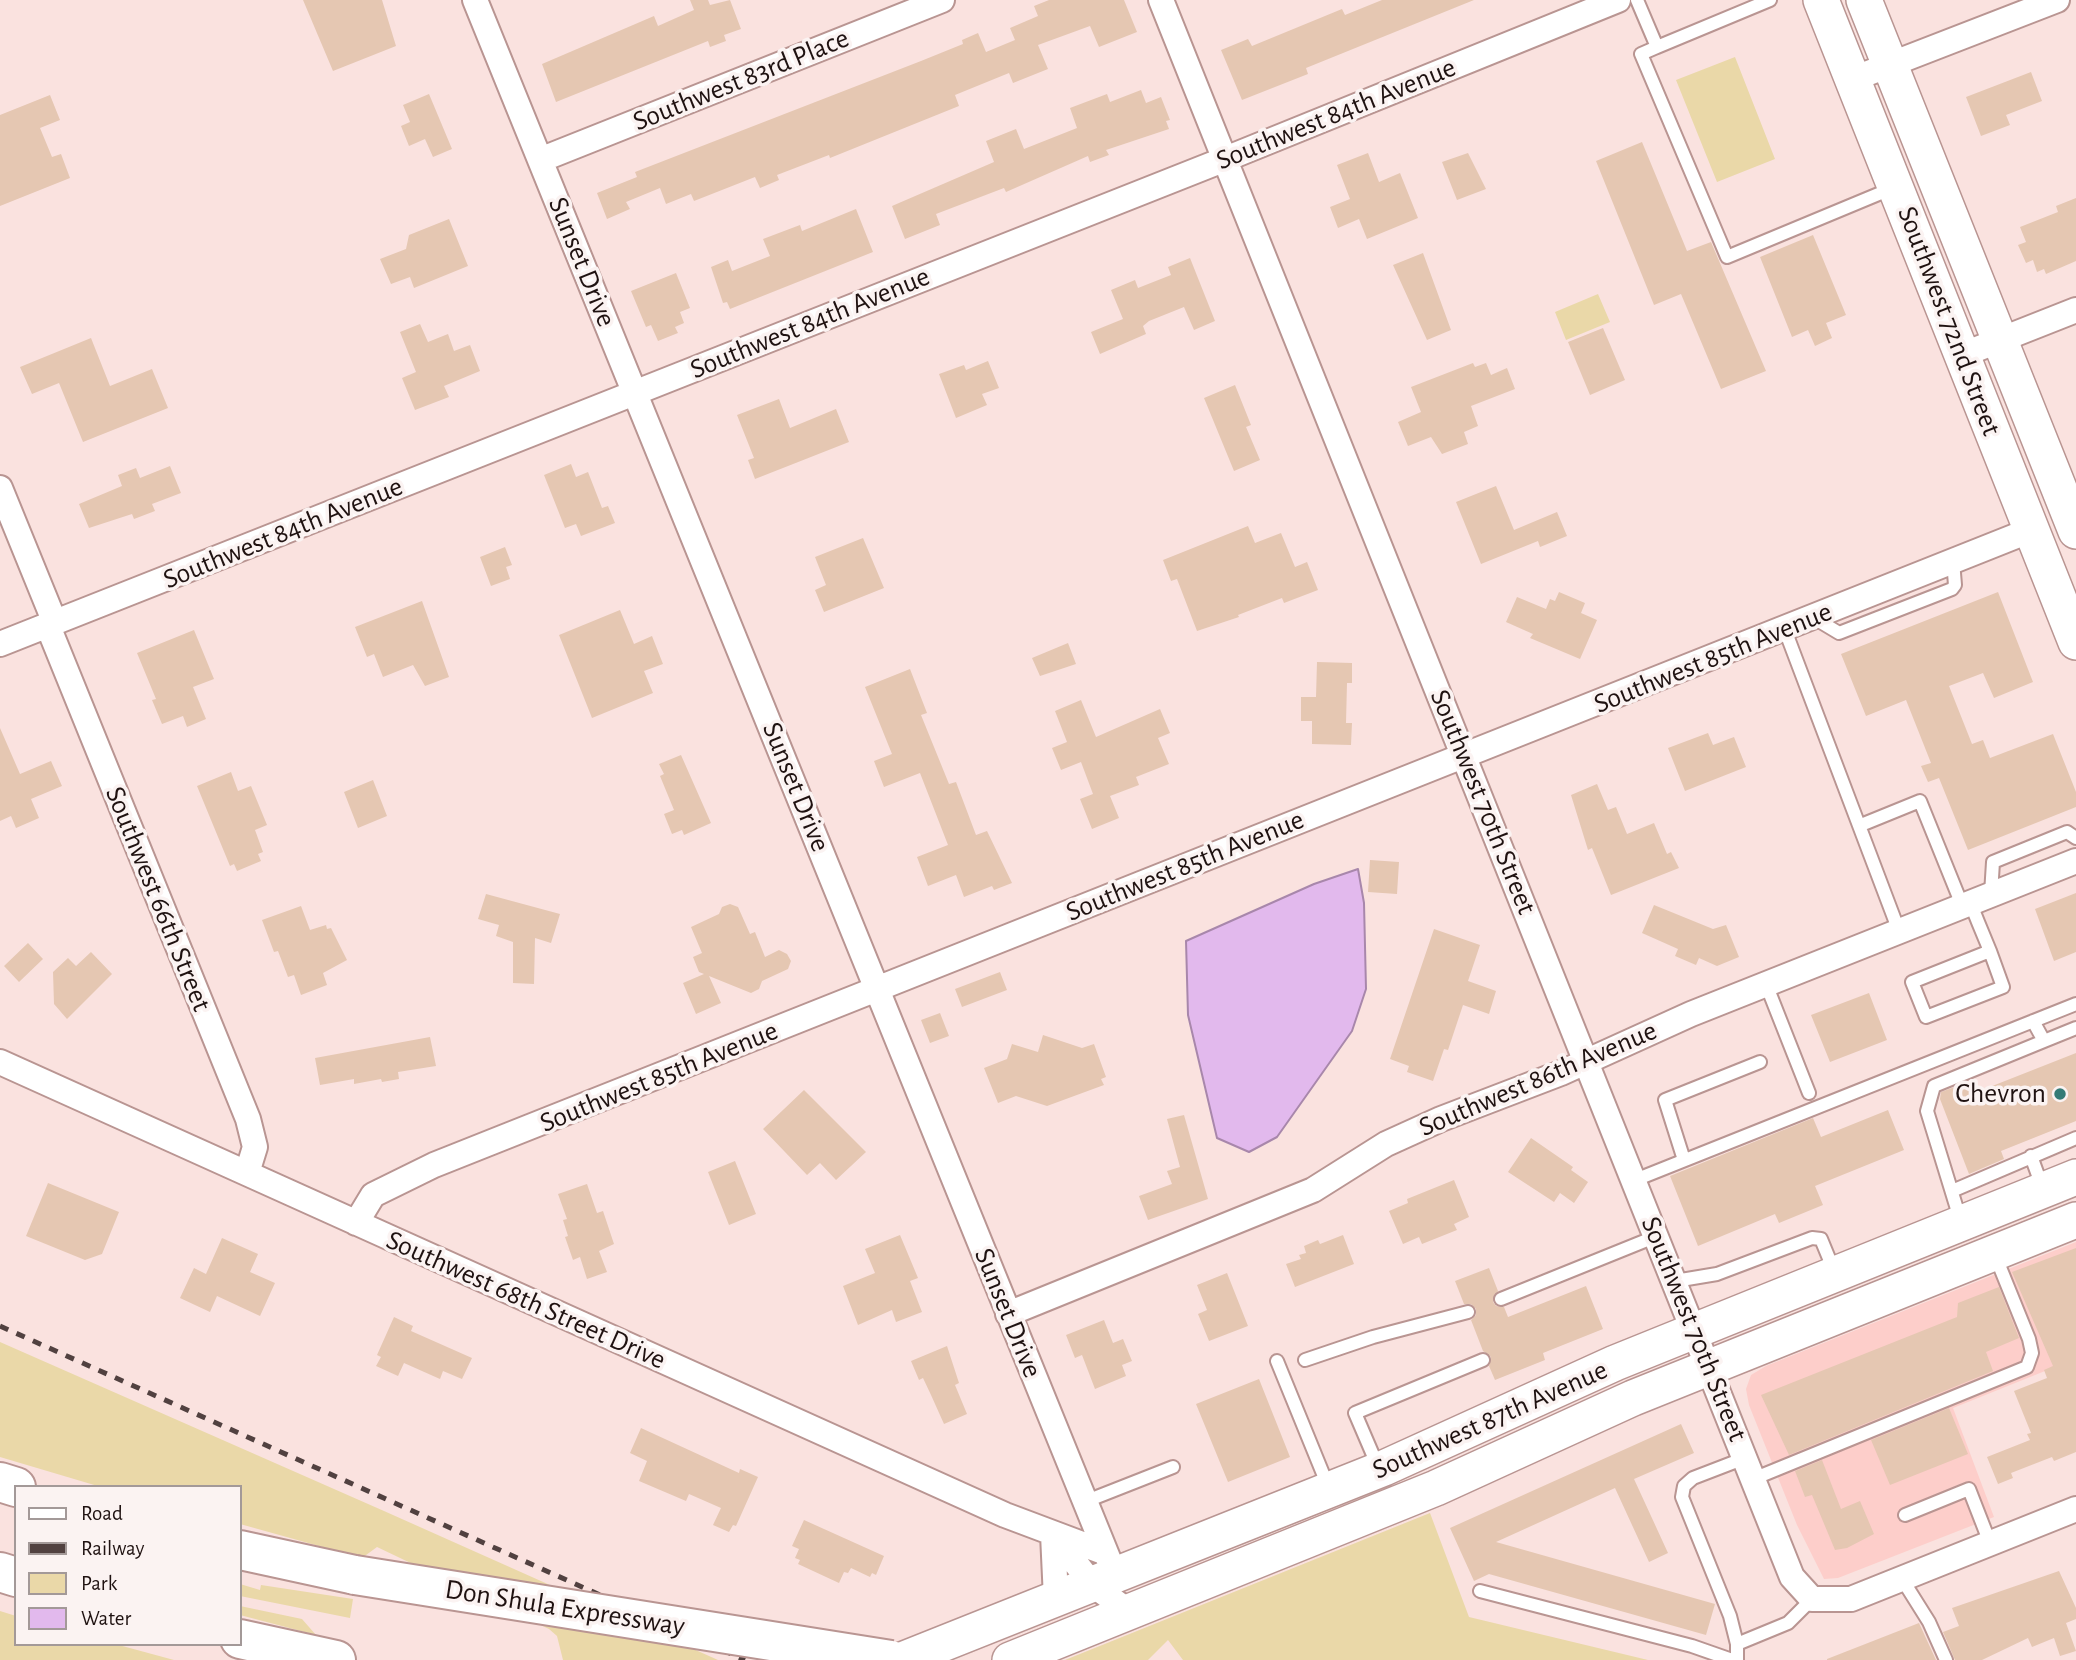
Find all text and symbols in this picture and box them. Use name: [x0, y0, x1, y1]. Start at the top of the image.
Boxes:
street label: Southwest 83rd Place: [628, 21, 854, 139]
street label: Southwest 84th Avenue: [1211, 51, 1461, 177]
street label: Sunset Drive: [541, 192, 623, 332]
street label: Southwest 72nd Street: [1890, 202, 2008, 440]
street label: Southwest 84th Avenue: [685, 260, 935, 386]
street label: Southwest 84th Avenue: [158, 470, 408, 596]
street label: Southwest 85th Avenue: [1589, 595, 1837, 721]
street label: Southwest 70th Street: [1423, 685, 1543, 919]
street label: Sunset Drive: [755, 717, 837, 857]
street label: Southwest 66th Street: [98, 782, 218, 1016]
street label: Southwest 85th Avenue: [1061, 803, 1309, 929]
street label: Southwest 85th Avenue: [535, 1014, 783, 1140]
street label: Southwest 86th Avenue: [1414, 1014, 1662, 1144]
place label: Chevron: [1955, 1077, 2046, 1111]
marker: Chevron: [2052, 1086, 2068, 1102]
street label: Southwest 70th Street: [1634, 1212, 1754, 1446]
street label: Southwest 68th Street Drive: [381, 1223, 671, 1377]
street label: Sunset Drive: [967, 1243, 1049, 1383]
street label: Southwest 87th Avenue: [1367, 1353, 1613, 1487]
legend: [14, 1485, 242, 1646]
text: Road: [81, 1503, 123, 1524]
text: Railway: [81, 1538, 144, 1559]
street label: Don Shula Expressway: [443, 1572, 687, 1644]
text: Park: [81, 1573, 117, 1594]
text: Water: [81, 1608, 131, 1629]

